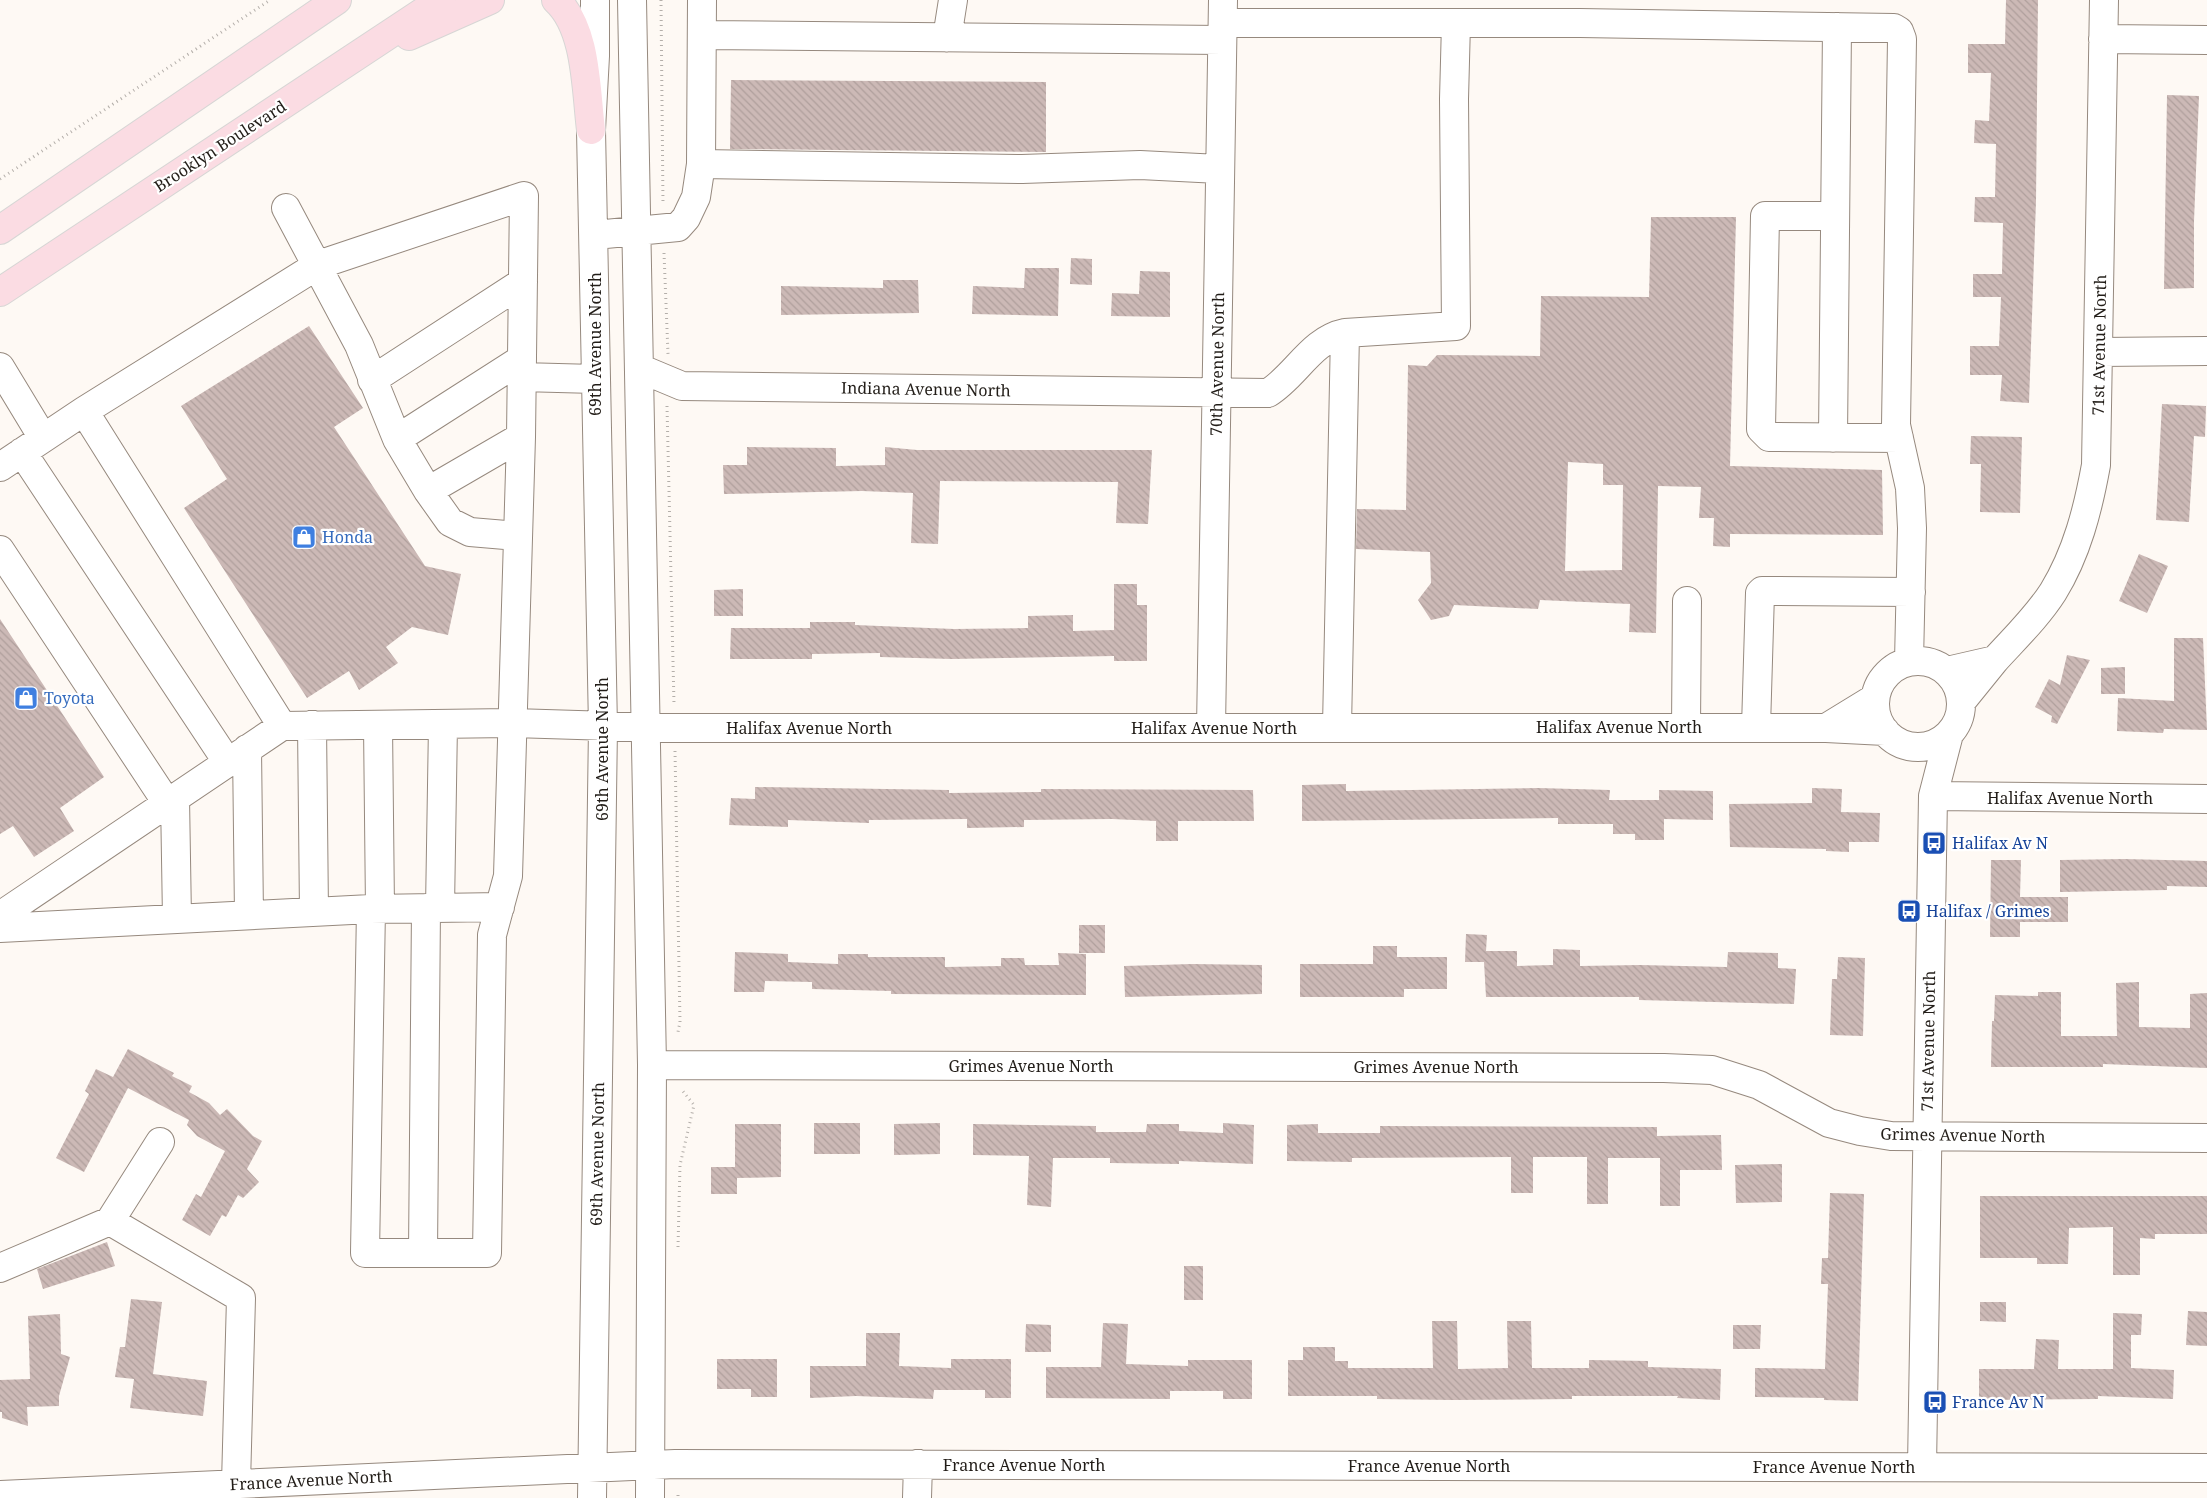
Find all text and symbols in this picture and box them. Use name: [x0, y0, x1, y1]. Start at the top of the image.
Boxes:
street label: Brooklyn Boulevard: [150, 95, 290, 197]
street label: 69th Avenue North: [584, 272, 606, 416]
street label: 71st Avenue North: [2087, 274, 2111, 416]
street label: 70th Avenue North: [1205, 292, 1229, 436]
street label: Indiana Avenue North: [841, 377, 1011, 401]
shop icon: Honda: [291, 524, 317, 550]
place label: Honda: [322, 526, 373, 548]
street label: 69th Avenue North: [591, 677, 613, 821]
shop icon: Toyota: [13, 685, 39, 711]
place label: Toyota: [44, 687, 95, 709]
street label: Halifax Avenue North: [1536, 716, 1702, 738]
street label: Halifax Avenue North: [726, 717, 892, 739]
street label: Halifax Avenue North: [1131, 717, 1297, 739]
street label: Halifax Avenue North: [1987, 787, 2153, 809]
bus stop icon: Halifax Av N: [1921, 830, 1947, 856]
place label: Halifax Av N: [1952, 832, 2048, 854]
bus stop icon: Halifax / Grimes: [1896, 898, 1922, 924]
place label: Halifax / Grimes: [1926, 900, 2050, 922]
street label: 71st Avenue North: [1916, 970, 1940, 1112]
street label: Grimes Avenue North: [948, 1055, 1114, 1077]
street label: Grimes Avenue North: [1353, 1056, 1519, 1078]
street label: 69th Avenue North: [585, 1082, 609, 1226]
street label: Grimes Avenue North: [1880, 1123, 2046, 1147]
bus stop icon: France Av N: [1922, 1389, 1948, 1415]
place label: France Av N: [1952, 1391, 2045, 1413]
street label: France Avenue North: [943, 1454, 1105, 1476]
street label: France Avenue North: [1348, 1455, 1510, 1477]
street label: France Avenue North: [1753, 1456, 1915, 1478]
street label: France Avenue North: [229, 1465, 393, 1495]

